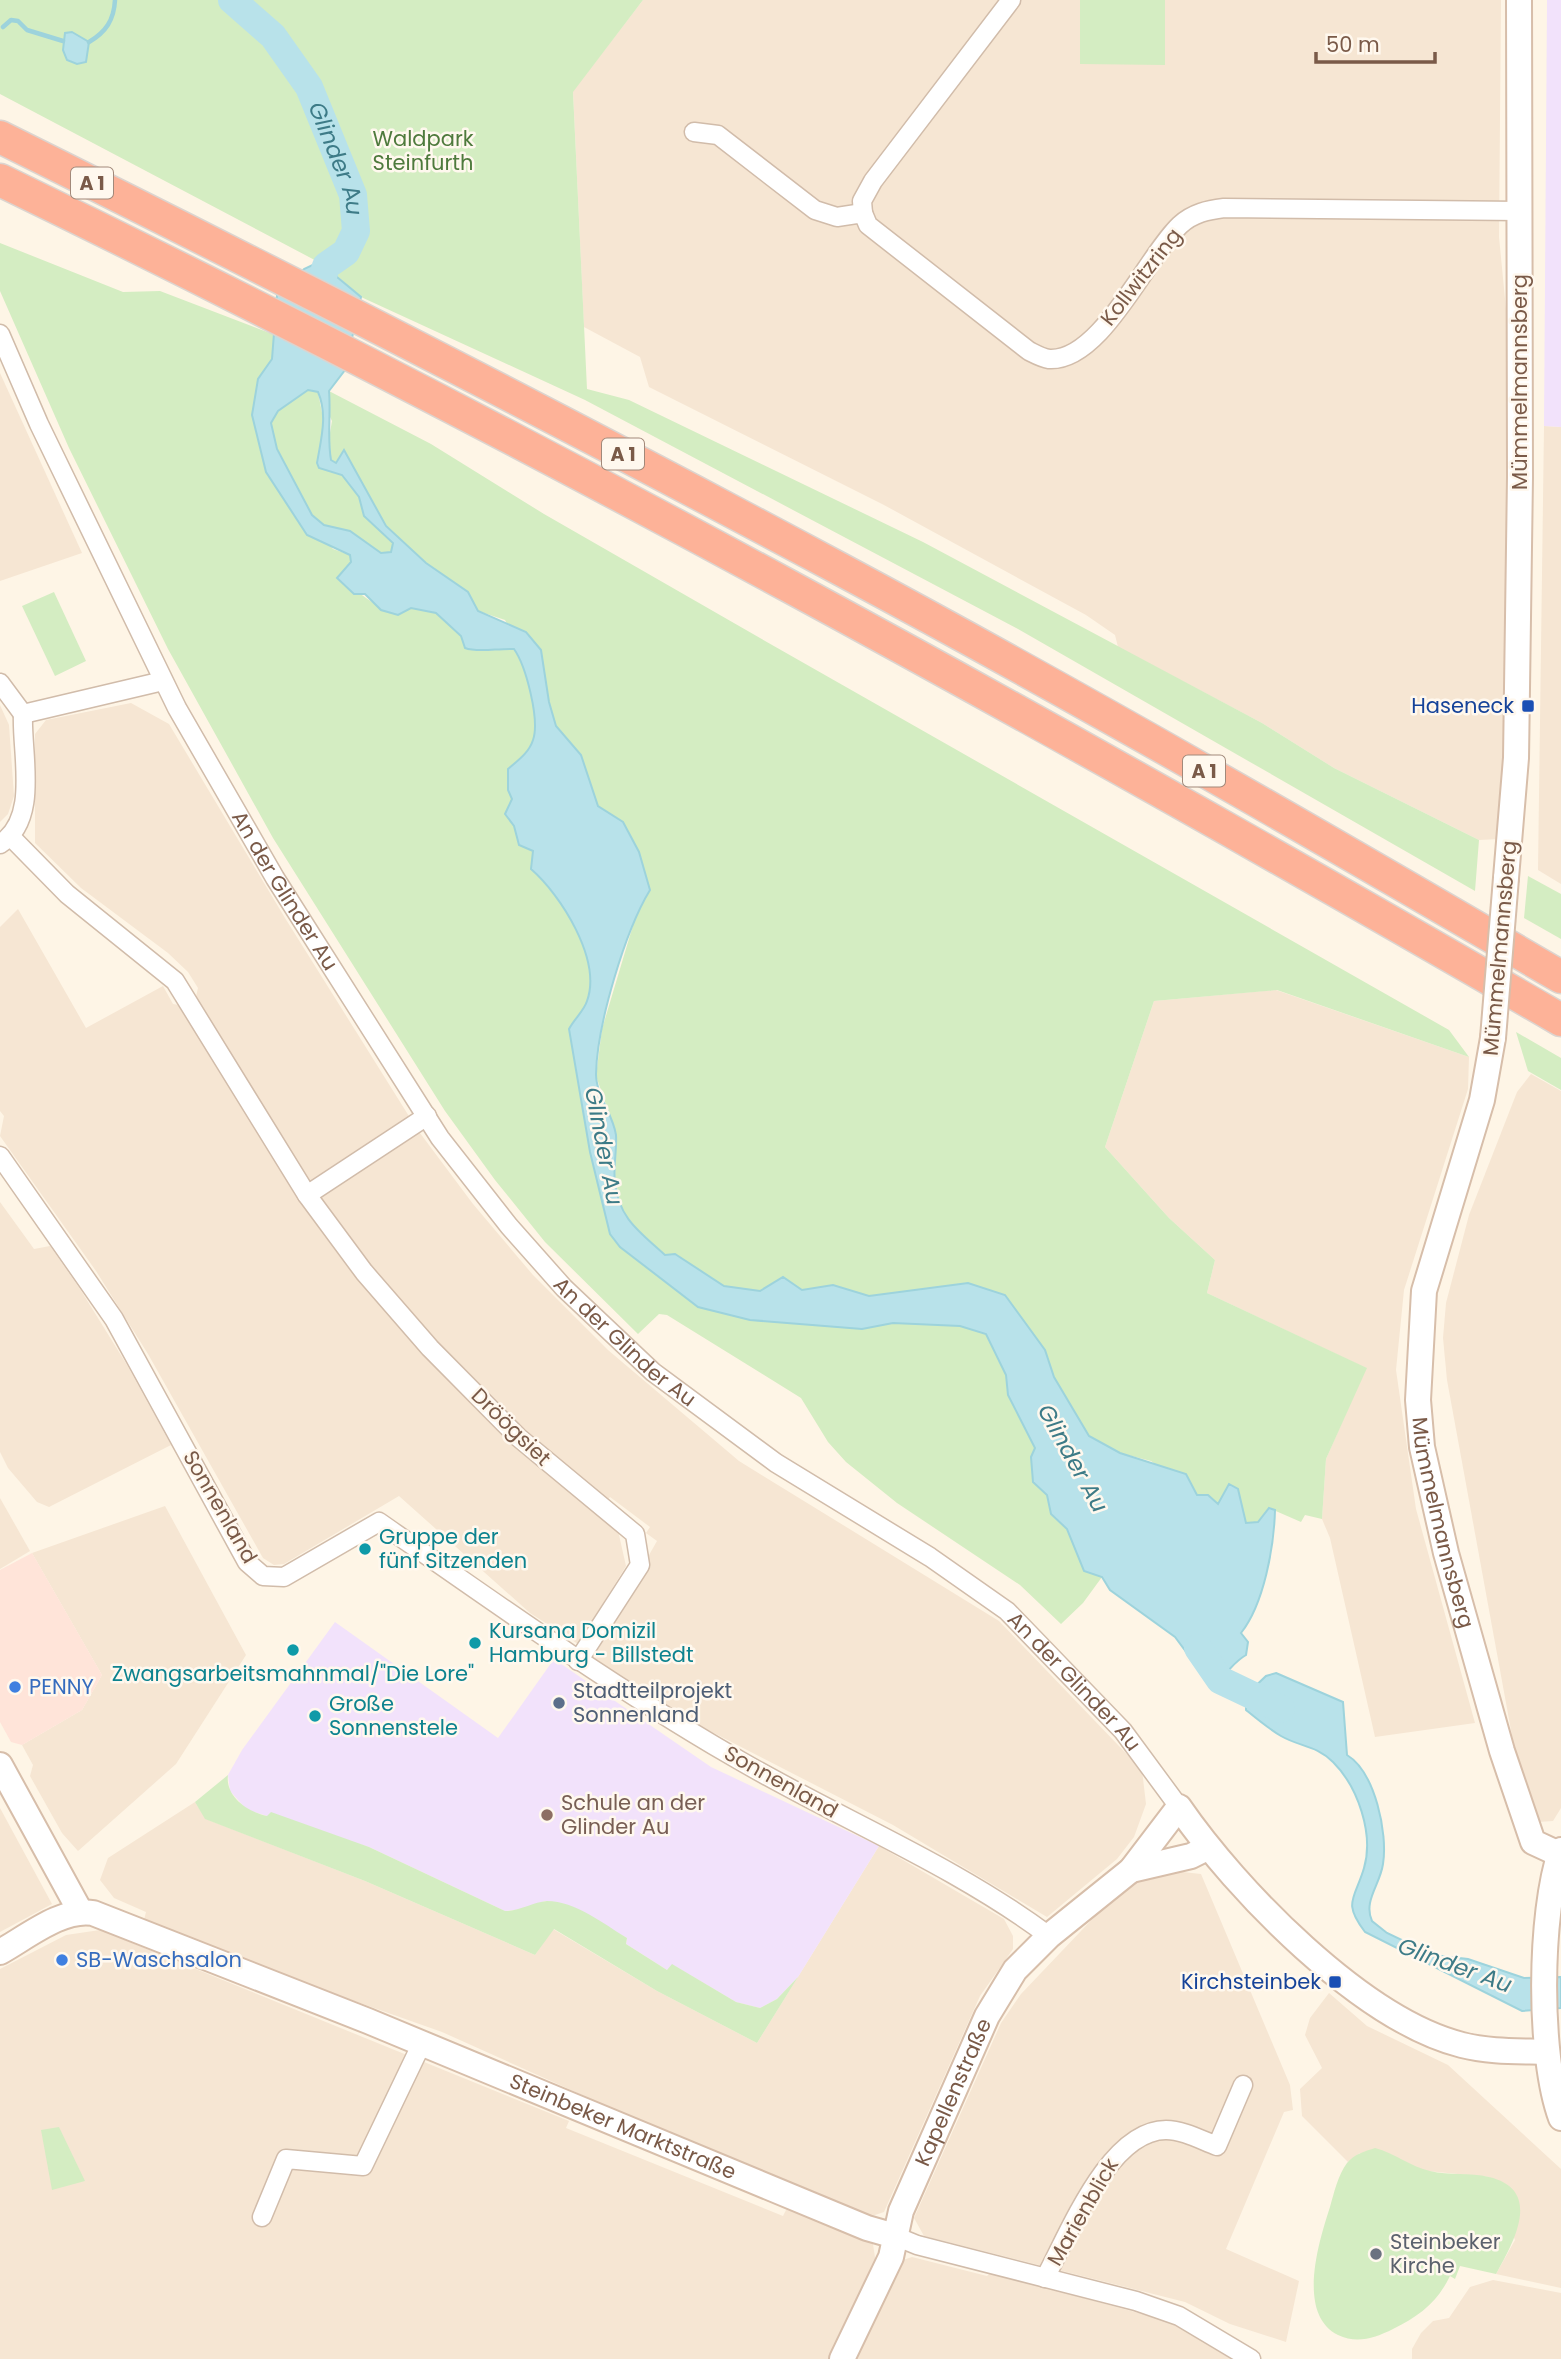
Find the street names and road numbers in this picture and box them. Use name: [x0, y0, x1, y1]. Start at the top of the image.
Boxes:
road number: A 1: [71, 168, 113, 198]
street label: Kollwitzring: [1093, 222, 1188, 332]
street label: Mümmelmannsberg: [1505, 274, 1534, 490]
road number: A 1: [602, 438, 644, 470]
road number: A 1: [1183, 756, 1225, 786]
street label: An der Glinder Au: [225, 805, 345, 976]
street label: Mümmelmannsberg: [1476, 839, 1523, 1057]
street label: An der Glinder Au: [547, 1271, 702, 1413]
street label: Dröögsiet: [465, 1381, 558, 1472]
street label: Mümmelmannsberg: [1406, 1416, 1482, 1631]
street label: Sonnenland: [176, 1445, 265, 1569]
street label: An der Glinder Au: [1001, 1605, 1148, 1757]
street label: Sonnenland: [719, 1738, 843, 1825]
street label: Kapellenstraße: [908, 2014, 998, 2171]
street label: Steinbeker Marktstraße: [505, 2066, 741, 2186]
street label: Marienblick: [1040, 2152, 1125, 2271]

